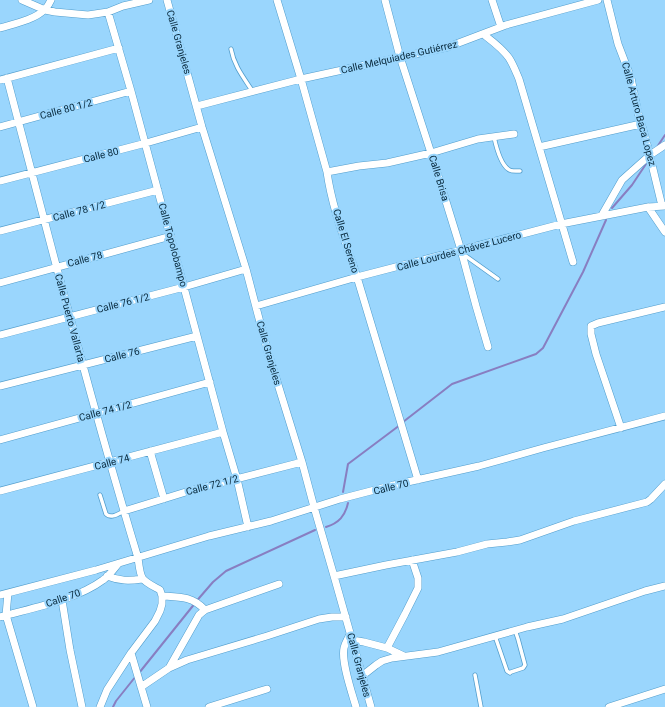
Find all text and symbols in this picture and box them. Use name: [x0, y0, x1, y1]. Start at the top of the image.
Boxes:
street label: Calle Granjeles: [165, 9, 193, 75]
street label: Calle Melquiades Gutiérrez: [340, 38, 458, 76]
street label: Calle Arturo Baca Lopez: [620, 61, 658, 167]
street label: Calle 80 1/2: [39, 97, 94, 121]
street label: Calle 80: [82, 145, 120, 165]
street label: Calle Brisa: [427, 154, 451, 202]
street label: Calle 78 1/2: [52, 199, 107, 223]
street label: Calle Topolobampo: [157, 202, 190, 288]
street label: Calle El Sereno: [331, 208, 361, 275]
street label: Calle Lourdes Chávez Lucero: [396, 229, 523, 273]
street label: Calle 78: [66, 249, 104, 269]
street label: Calle Puerto Vallarta: [53, 273, 87, 363]
street label: Calle 76 1/2: [96, 291, 151, 315]
street label: Calle Granjeles: [255, 320, 283, 386]
street label: Calle 76: [103, 345, 141, 365]
street label: Calle 74 1/2: [78, 399, 133, 423]
street label: Calle 74: [93, 452, 131, 472]
street label: Calle 72 1/2: [185, 473, 240, 497]
street label: Calle 70: [372, 477, 410, 497]
street label: Calle 70: [44, 587, 82, 609]
street label: Calle Granjeles: [345, 632, 373, 698]

